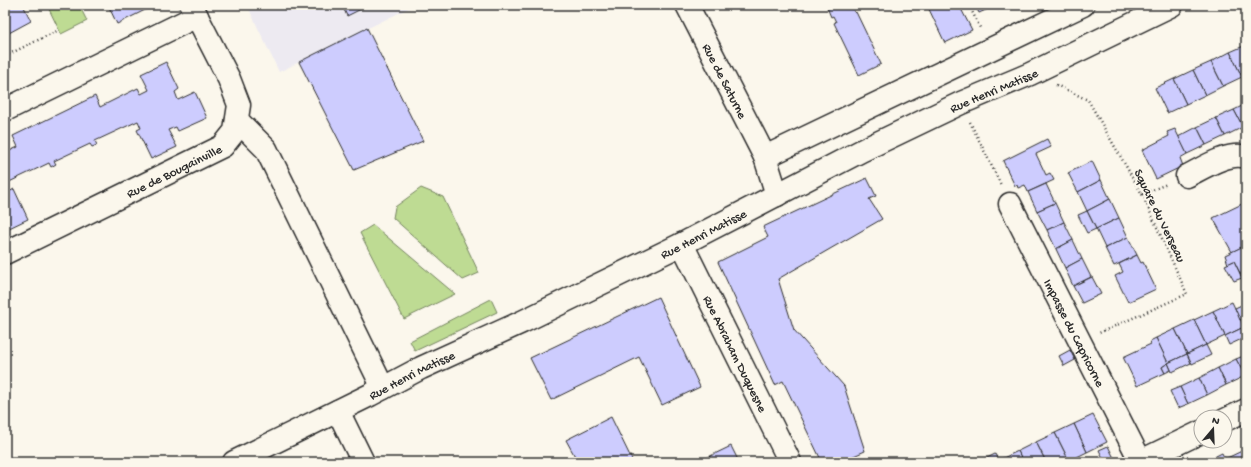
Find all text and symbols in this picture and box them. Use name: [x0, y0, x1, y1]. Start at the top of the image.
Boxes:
street label: Rue de Saturne: [698, 42, 749, 122]
street label: Rue Henri Matisse: [948, 66, 1041, 117]
street label: Rue de Bougainville: [125, 143, 225, 202]
street label: Square du Verseau: [1130, 167, 1188, 265]
street label: Rue Henri Matisse: [659, 207, 750, 263]
street label: Impasse du Capricorne: [1039, 277, 1107, 390]
street label: Rue Abraham Duquesne: [699, 294, 769, 416]
street label: Rue Henri Matisse: [367, 348, 458, 404]
north arrow: [1193, 409, 1233, 449]
text: N: [1210, 415, 1221, 428]

